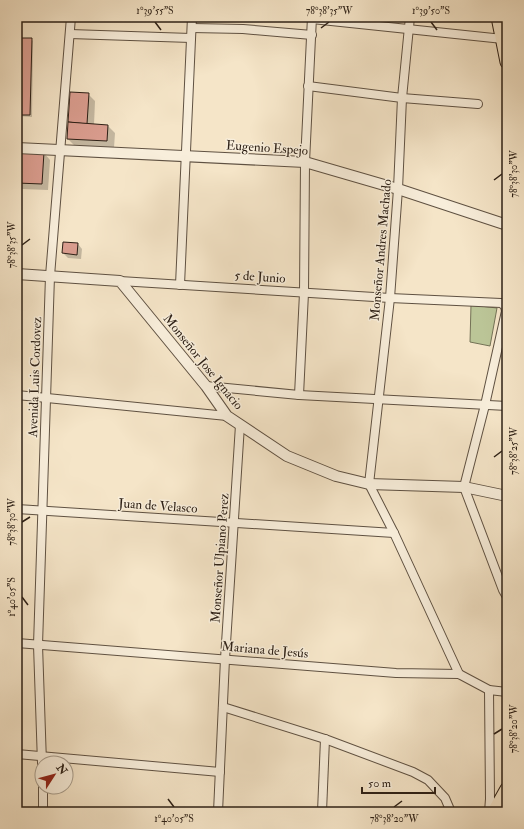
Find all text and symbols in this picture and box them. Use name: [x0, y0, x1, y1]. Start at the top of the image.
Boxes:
text: 1°39'55"S: [136, 5, 174, 17]
text: 78°38'35"W: [306, 5, 353, 17]
text: 1°39'50"S: [412, 5, 450, 17]
street label: Eugenio Espejo: [225, 137, 309, 160]
text: 78°38'30"W: [508, 149, 520, 198]
street label: Monseñor Andres Machado: [367, 178, 395, 322]
text: 78°38'35"W: [6, 221, 18, 268]
street label: 5 de Junio: [234, 267, 286, 287]
street label: Monseñor Jose Ignacio: [160, 311, 246, 413]
street label: Avenida Luis Cordovez: [25, 316, 45, 439]
text: 78°38'25"W: [508, 426, 520, 475]
street label: Monseñor Ulpiano Perez: [207, 492, 234, 624]
street label: Juan de Velasco: [117, 495, 198, 517]
text: 78°38'30"W: [6, 497, 18, 546]
text: 1°40'05"S: [6, 577, 18, 617]
street label: Mariana de Jesús: [221, 638, 310, 662]
text: 78°38'20"W: [508, 704, 520, 753]
north arrow: [34, 755, 74, 795]
text: N: [53, 761, 71, 778]
scale bar: [362, 769, 435, 795]
text: 50 m: [368, 776, 392, 791]
text: 1°40'05"S: [154, 813, 194, 825]
text: 78°38'20"W: [370, 813, 419, 825]

